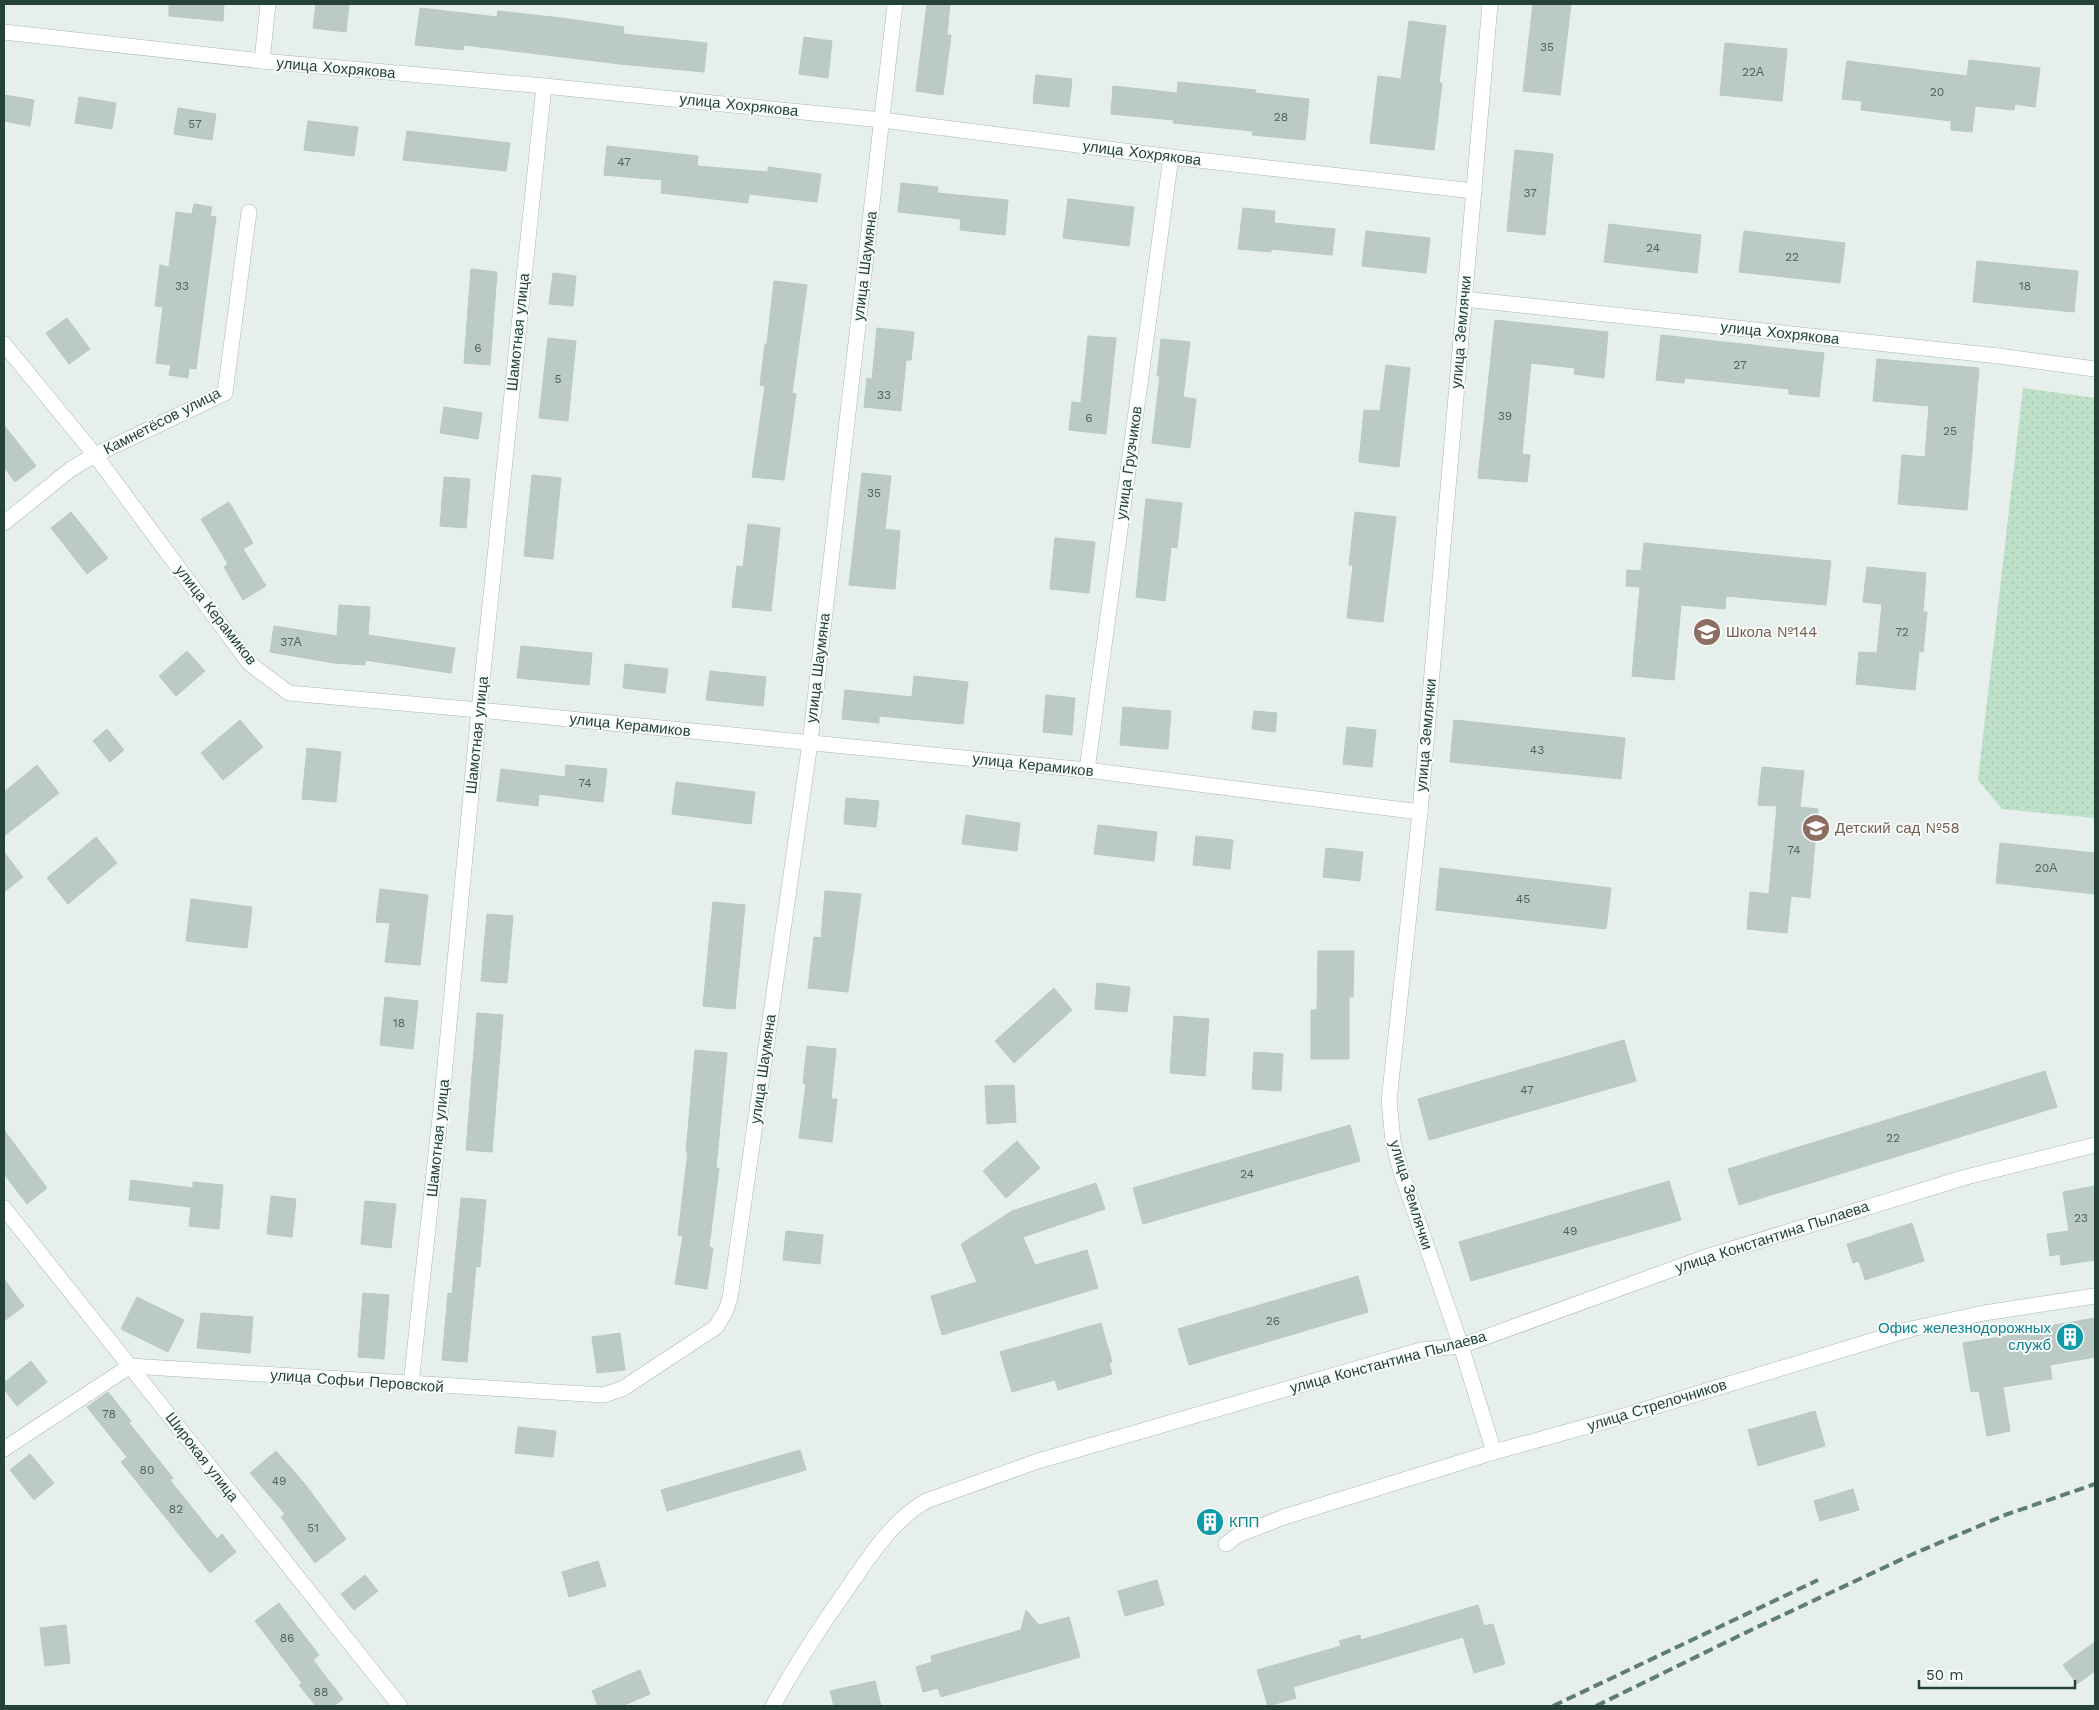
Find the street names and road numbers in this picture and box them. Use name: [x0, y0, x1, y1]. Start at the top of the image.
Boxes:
street label: улица Хохрякова: [276, 54, 397, 82]
street label: улица Хохрякова: [679, 90, 800, 120]
street label: улица Хохрякова: [1082, 137, 1203, 169]
street label: улица Шаумяна: [849, 209, 881, 322]
street label: Шамотная улица: [503, 272, 533, 392]
street label: улица Землячки: [1447, 275, 1475, 389]
street label: улица Хохрякова: [1720, 318, 1841, 348]
street label: Камнетёсов улица: [100, 383, 224, 458]
street label: улица Грузчиков: [1112, 405, 1146, 521]
street label: улица Керамиков: [171, 561, 261, 669]
street label: улица Шаумяна: [802, 611, 834, 724]
street label: Шамотная улица: [462, 675, 492, 795]
street label: улица Землячки: [1412, 678, 1440, 792]
street label: улица Керамиков: [568, 710, 692, 740]
street label: улица Керамиков: [971, 750, 1095, 780]
street label: улица Шаумяна: [746, 1012, 780, 1125]
street label: Шамотная улица: [423, 1078, 453, 1198]
street label: улица Землячки: [1386, 1138, 1436, 1252]
street label: улица Константина Пылаева: [1673, 1197, 1872, 1277]
street label: улица Константина Пылаева: [1288, 1327, 1489, 1397]
street label: улица Софьи Перовской: [270, 1366, 444, 1396]
street label: улица Стрелочников: [1585, 1375, 1729, 1435]
street label: Широкая улица: [161, 1409, 243, 1506]

